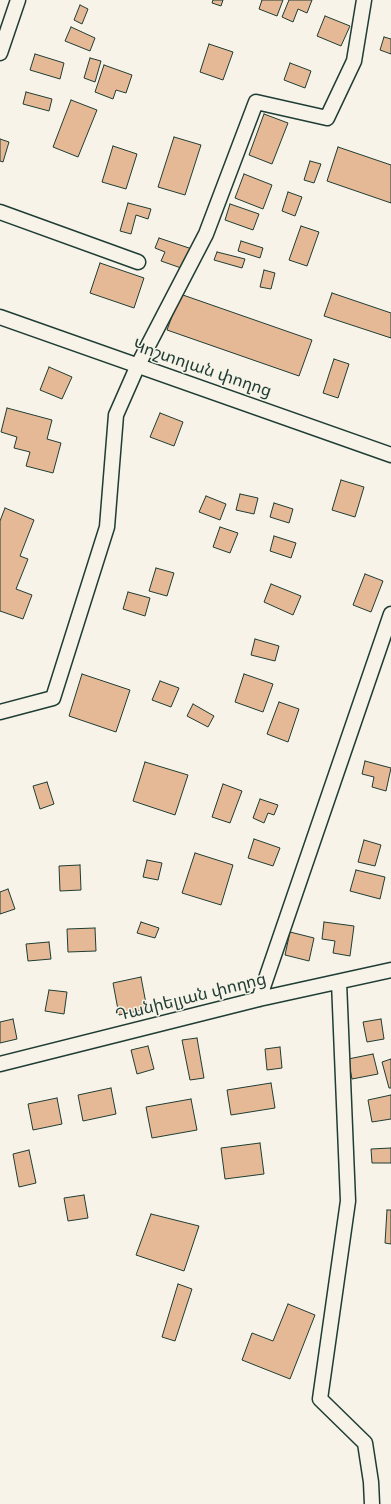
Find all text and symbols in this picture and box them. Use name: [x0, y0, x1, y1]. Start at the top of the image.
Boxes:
street label: Կոշտոյան փողոց: [130, 336, 274, 402]
street label: Դանիելյան փողոց: [114, 969, 268, 1027]

